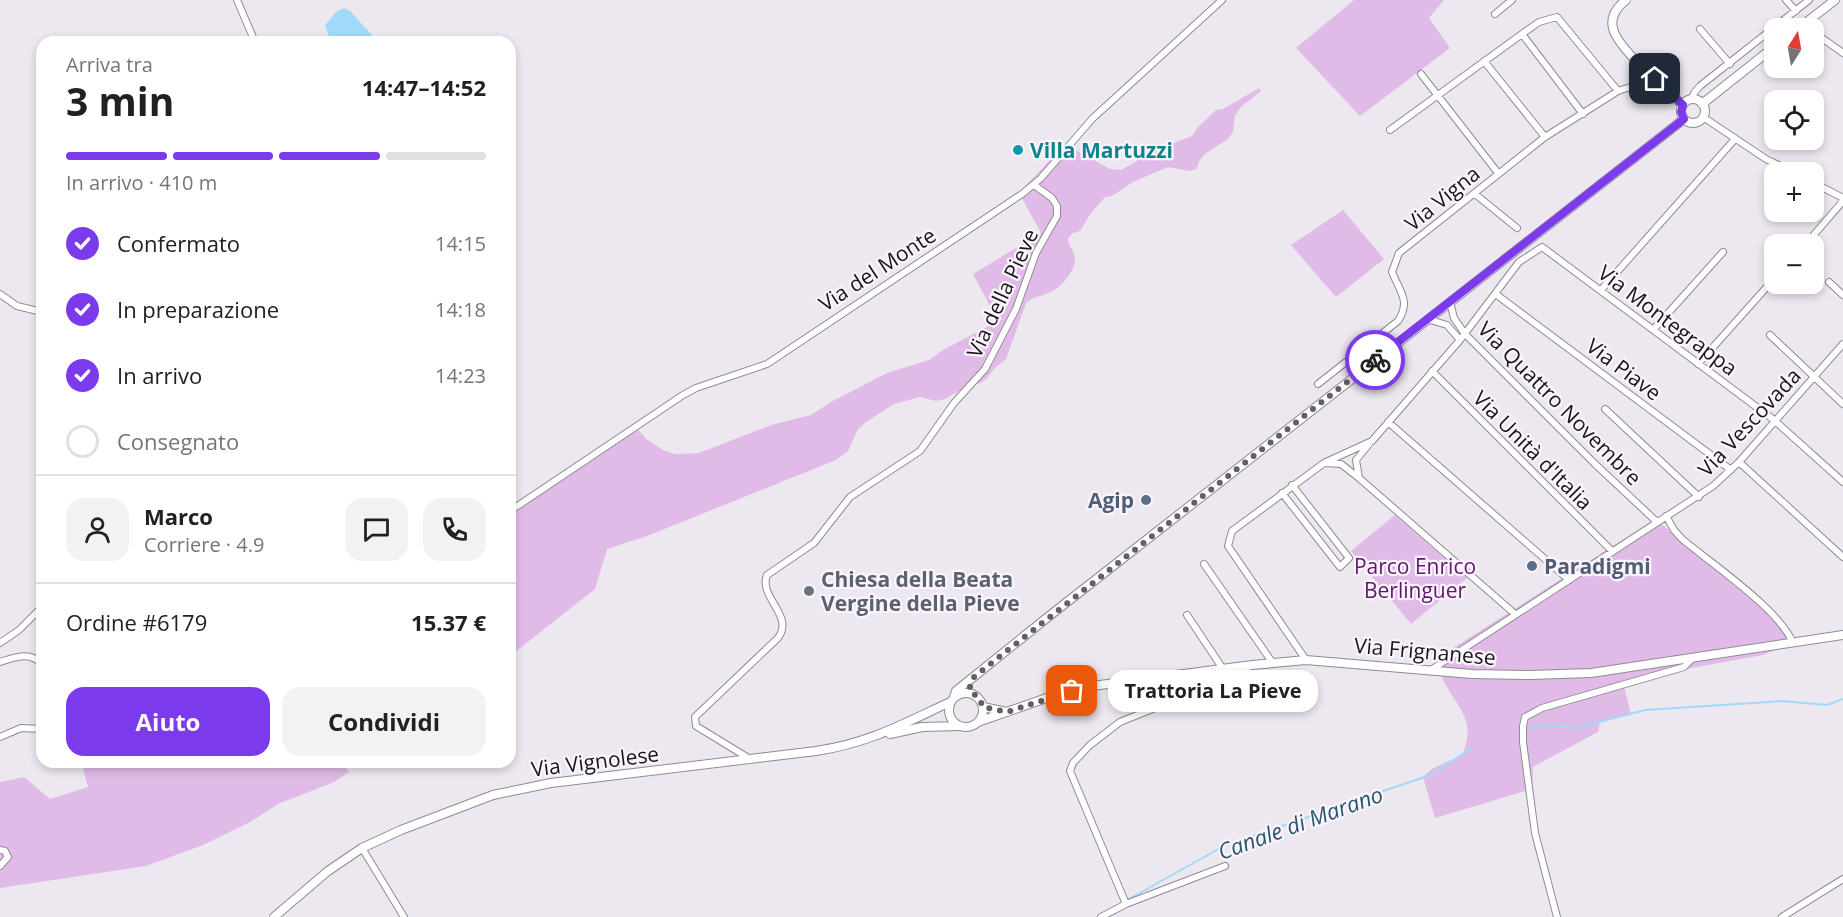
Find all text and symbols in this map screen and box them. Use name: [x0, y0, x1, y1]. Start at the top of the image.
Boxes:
north arrow: [1764, 18, 1824, 78]
map controls: [1764, 18, 1824, 294]
text: Arriva tra: [66, 51, 153, 78]
pin: [1629, 53, 1680, 104]
icon: home: [1638, 62, 1671, 95]
text: 14:47–14:52: [362, 72, 486, 102]
text: 3 min: [66, 74, 174, 127]
button: locate: [1764, 90, 1824, 150]
place label: Villa Martuzzi: [1030, 136, 1173, 164]
marker: Villa Martuzzi: [1011, 143, 1025, 157]
street label: Via Vigna: [1399, 159, 1485, 237]
button: +: [1764, 162, 1824, 222]
text: In arrivo · 410 m: [66, 169, 217, 196]
street label: Via del Monte: [813, 221, 941, 317]
street label: Via della Pieve: [960, 224, 1044, 362]
icon: check: [66, 227, 99, 260]
text: Confermato: [117, 228, 240, 258]
text: 14:15: [435, 230, 486, 257]
button: −: [1764, 234, 1824, 294]
street label: Via Montegrappa: [1593, 258, 1743, 382]
icon: check: [66, 293, 99, 326]
text: In preparazione: [117, 294, 279, 324]
text: 14:18: [435, 296, 486, 323]
street label: Via Quattro Novembre: [1472, 315, 1648, 491]
courier: [1345, 330, 1405, 390]
street label: Via Piave: [1581, 332, 1667, 406]
icon: bike: [1359, 344, 1392, 377]
icon: check: [66, 359, 99, 392]
text: In arrivo: [117, 360, 202, 390]
text: 14:23: [435, 362, 486, 389]
street label: Via Vescovada: [1691, 362, 1807, 482]
street label: Via Unità d'Italia: [1467, 384, 1599, 516]
text: Consegnato: [117, 426, 239, 456]
place label: Agip: [1088, 486, 1134, 514]
marker: Agip: [1139, 493, 1153, 507]
button: person: [66, 498, 129, 561]
button: chat: [345, 498, 408, 561]
button: phone: [423, 498, 486, 561]
text: Marco: [144, 501, 213, 531]
text: Corriere · 4.9: [144, 531, 264, 558]
park label: Parco Enrico Berlinguer: [1354, 552, 1476, 604]
place label: Paradigmi: [1544, 552, 1651, 580]
marker: Paradigmi: [1525, 559, 1539, 573]
place label: Chiesa della Beata Vergine della Pieve: [821, 565, 1020, 617]
marker: Chiesa della Beata Vergine della Pieve: [802, 584, 816, 598]
text: Ordine #6179: [66, 607, 207, 637]
text: 15.37 €: [411, 607, 486, 637]
street label: Via Frignanese: [1353, 631, 1497, 671]
pin: [1046, 665, 1097, 716]
callout: Trattoria La Pieve: [1108, 670, 1318, 712]
icon: bag: [1055, 674, 1088, 707]
text: Trattoria La Pieve: [1124, 677, 1302, 704]
button: Aiuto: [66, 687, 270, 756]
button: Condividi: [282, 687, 486, 756]
street label: Via Vignolese: [529, 739, 661, 783]
water label: Canale di Marano: [1213, 778, 1387, 866]

